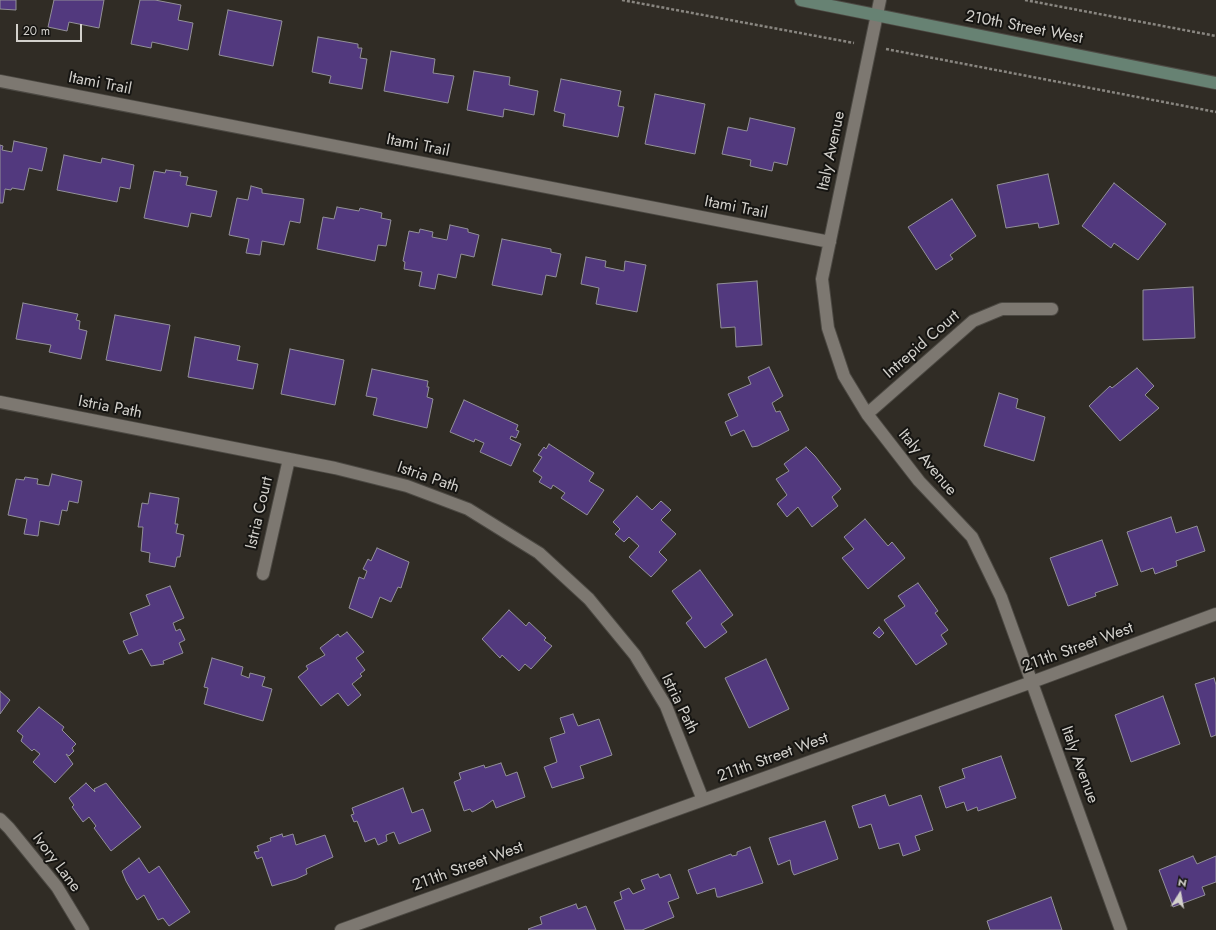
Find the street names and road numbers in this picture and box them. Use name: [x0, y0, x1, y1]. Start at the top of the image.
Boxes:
street label: 210th Street West: [964, 7, 1084, 49]
street label: Itami Trail: [67, 68, 133, 100]
street label: Italy Avenue: [814, 109, 850, 193]
street label: Itami Trail: [385, 130, 451, 162]
street label: Itami Trail: [703, 192, 769, 224]
street label: Intrepid Court: [880, 307, 964, 383]
street label: Istria Path: [76, 392, 144, 424]
street label: Italy Avenue: [894, 426, 960, 500]
street label: Istria Path: [394, 458, 462, 498]
street label: Istria Court: [242, 475, 278, 551]
street label: 211th Street West: [1020, 619, 1136, 677]
street label: Istria Path: [656, 671, 702, 737]
street label: Italy Avenue: [1056, 724, 1102, 806]
street label: 211th Street West: [715, 729, 831, 787]
street label: Ivory Lane: [28, 830, 84, 896]
street label: 211th Street West: [410, 838, 526, 896]

